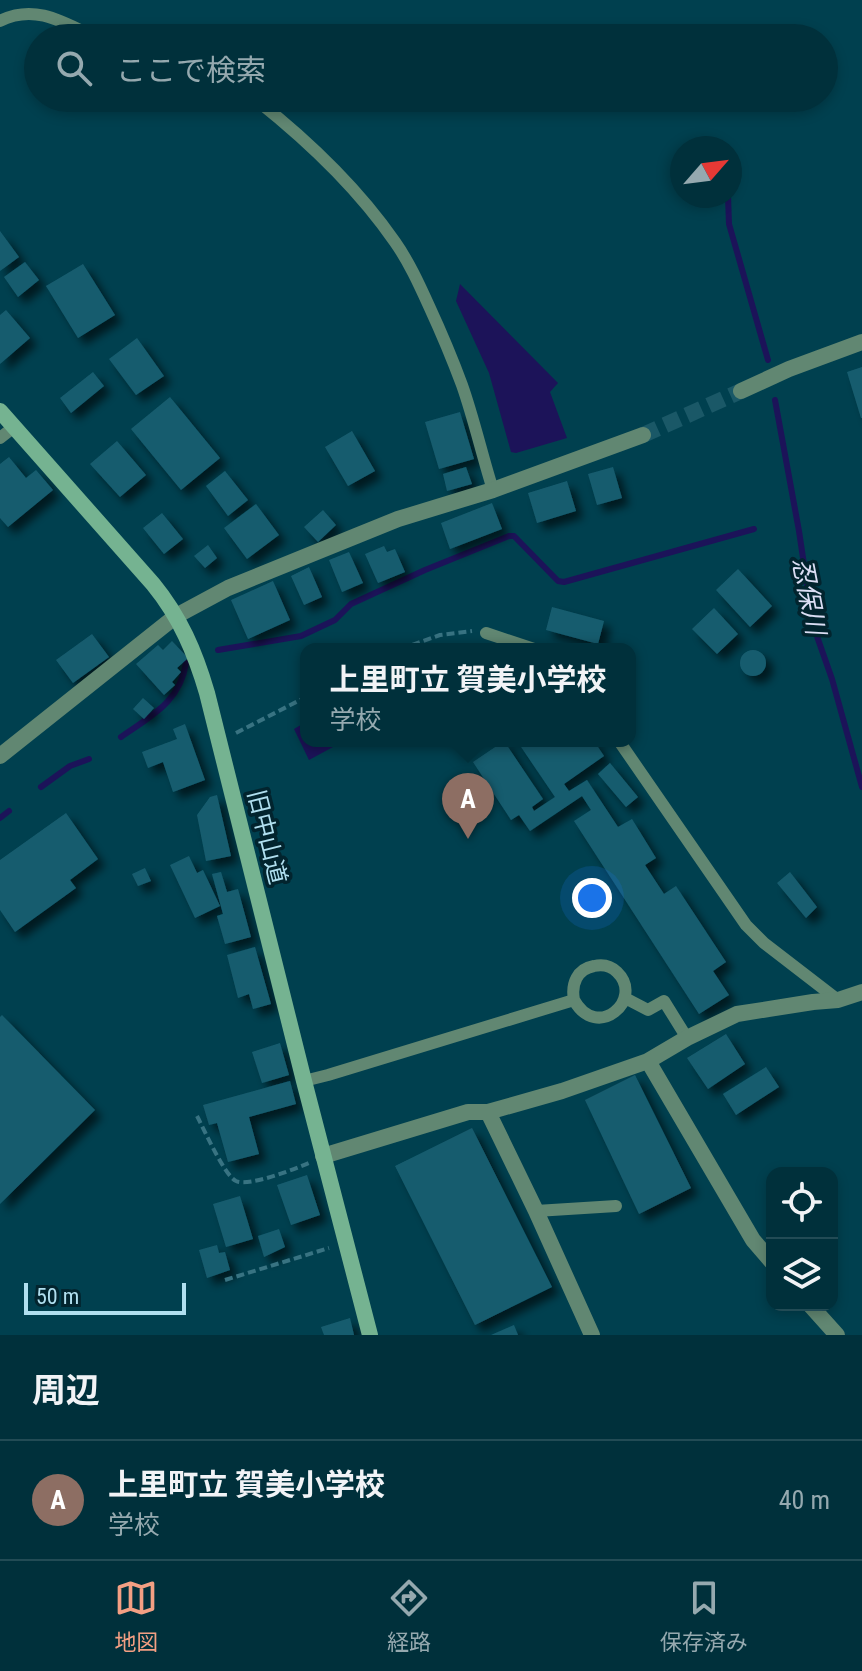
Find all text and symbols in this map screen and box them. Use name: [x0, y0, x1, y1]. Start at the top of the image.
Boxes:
search box: [24, 24, 838, 112]
icon: search: [52, 46, 96, 90]
text: ここで検索: [116, 53, 266, 88]
north arrow: [670, 136, 742, 208]
water label: 忍保川: [787, 555, 832, 640]
popup: [300, 643, 636, 747]
text: 上里町立 賀美小学校: [330, 662, 606, 697]
text: 学校: [330, 705, 382, 735]
pin: A: [442, 773, 494, 839]
street label: 旧中山道: [242, 787, 292, 887]
your location: [572, 878, 612, 918]
map controls: [766, 1167, 838, 1311]
button: locate: [766, 1167, 838, 1239]
button: layers: [766, 1239, 838, 1311]
scale bar: [24, 1279, 186, 1315]
text: 50 m: [36, 1284, 79, 1309]
text: 周辺: [32, 1370, 100, 1410]
text: 上里町立 賀美小学校: [108, 1467, 385, 1502]
text: A: [50, 1485, 66, 1515]
text: 40 m: [779, 1485, 830, 1515]
text: 学校: [108, 1510, 160, 1540]
tab: 地図: [114, 1576, 158, 1656]
tab: 経路: [387, 1576, 431, 1656]
tab: 保存済み: [660, 1576, 748, 1656]

